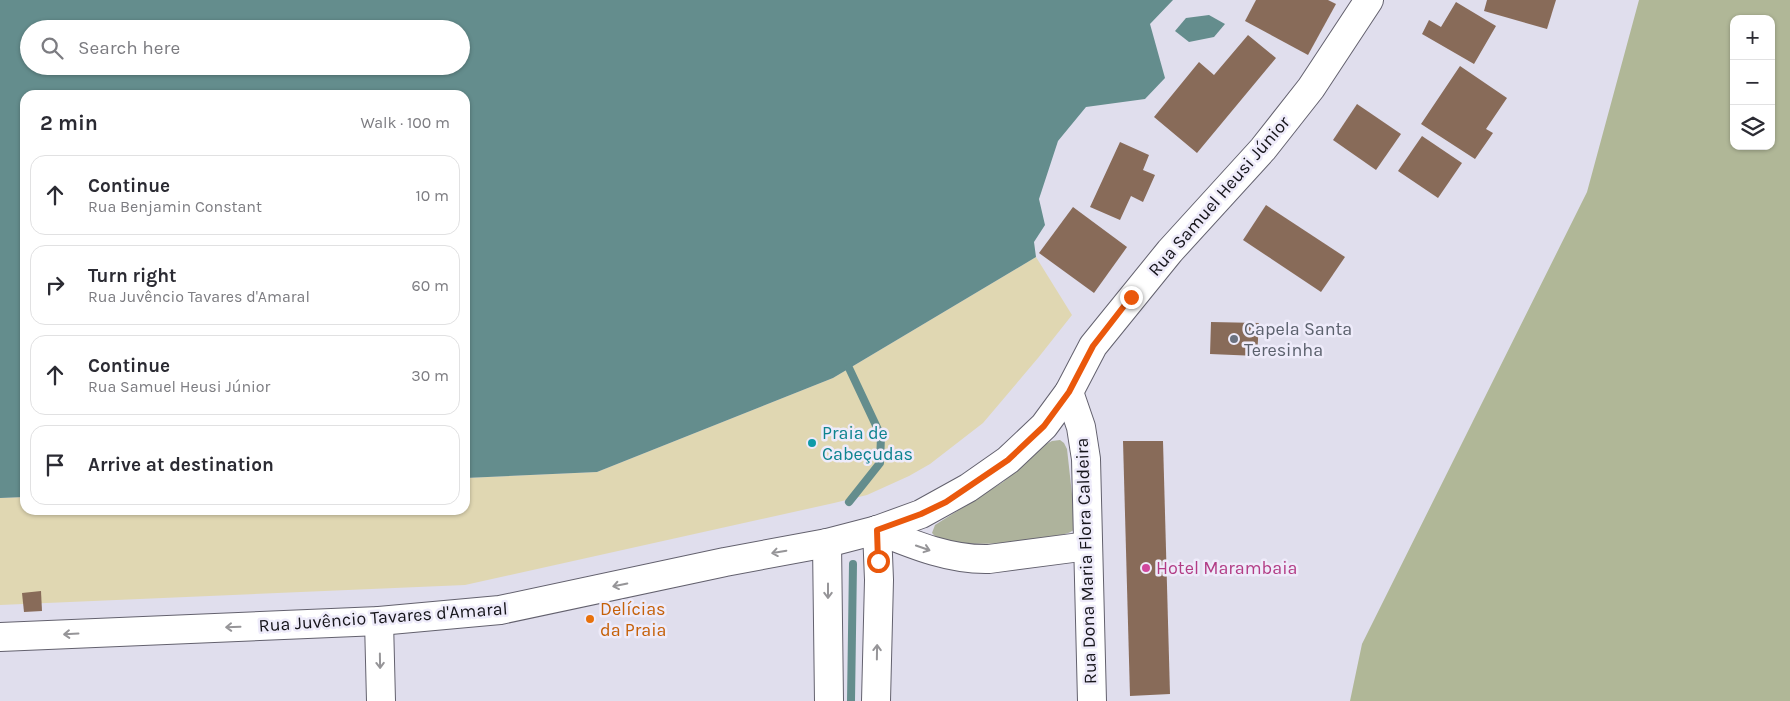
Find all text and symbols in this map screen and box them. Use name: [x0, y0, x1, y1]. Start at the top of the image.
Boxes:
map controls: [1730, 15, 1775, 150]
button: +: [1730, 15, 1775, 60]
search box: [20, 20, 470, 75]
icon: search: [38, 34, 66, 62]
text: Search here: [78, 37, 180, 59]
button: −: [1730, 60, 1775, 105]
button: layers: [1730, 105, 1775, 150]
text: 2 min: [40, 111, 98, 135]
street label: Rua Samuel Heusi Júnior: [1143, 111, 1295, 281]
text: Walk · 100 m: [360, 113, 450, 132]
text: Continue: [88, 175, 170, 197]
icon: ahead: [41, 181, 69, 209]
text: 10 m: [415, 186, 449, 205]
text: Rua Benjamin Constant: [88, 197, 262, 216]
text: Turn right: [88, 265, 177, 287]
icon: right: [41, 271, 69, 299]
text: 60 m: [412, 276, 449, 295]
route end: [1120, 286, 1143, 309]
text: Rua Juvêncio Tavares d'Amaral: [88, 287, 310, 306]
place label: Capela Santa Teresinha: [1244, 318, 1352, 361]
marker: Capela Santa Teresinha: [1228, 333, 1240, 345]
text: Continue: [88, 355, 170, 377]
icon: ahead: [41, 361, 69, 389]
text: 30 m: [411, 366, 449, 385]
text: Rua Samuel Heusi Júnior: [88, 377, 270, 396]
place label: Praia de Cabeçudas: [822, 422, 913, 465]
marker: Praia de Cabeçudas: [806, 437, 818, 449]
street label: Rua Dona Maria Flora Caldeira: [1071, 437, 1101, 685]
icon: arrive: [41, 451, 69, 479]
text: Arrive at destination: [88, 454, 274, 476]
one-way arrow: [915, 544, 930, 553]
one-way arrow: [772, 547, 788, 557]
route start: [867, 550, 890, 573]
place label: Hotel Marambaia: [1156, 557, 1297, 579]
marker: Hotel Marambaia: [1140, 562, 1152, 574]
one-way arrow: [613, 580, 629, 590]
one-way arrow: [823, 583, 833, 599]
street label: Rua Juvêncio Tavares d'Amaral: [258, 597, 508, 637]
place label: Delícias da Praia: [600, 598, 667, 641]
marker: Delícias da Praia: [584, 613, 596, 625]
one-way arrow: [226, 622, 242, 632]
one-way arrow: [63, 630, 79, 639]
one-way arrow: [872, 645, 882, 661]
one-way arrow: [375, 652, 385, 669]

